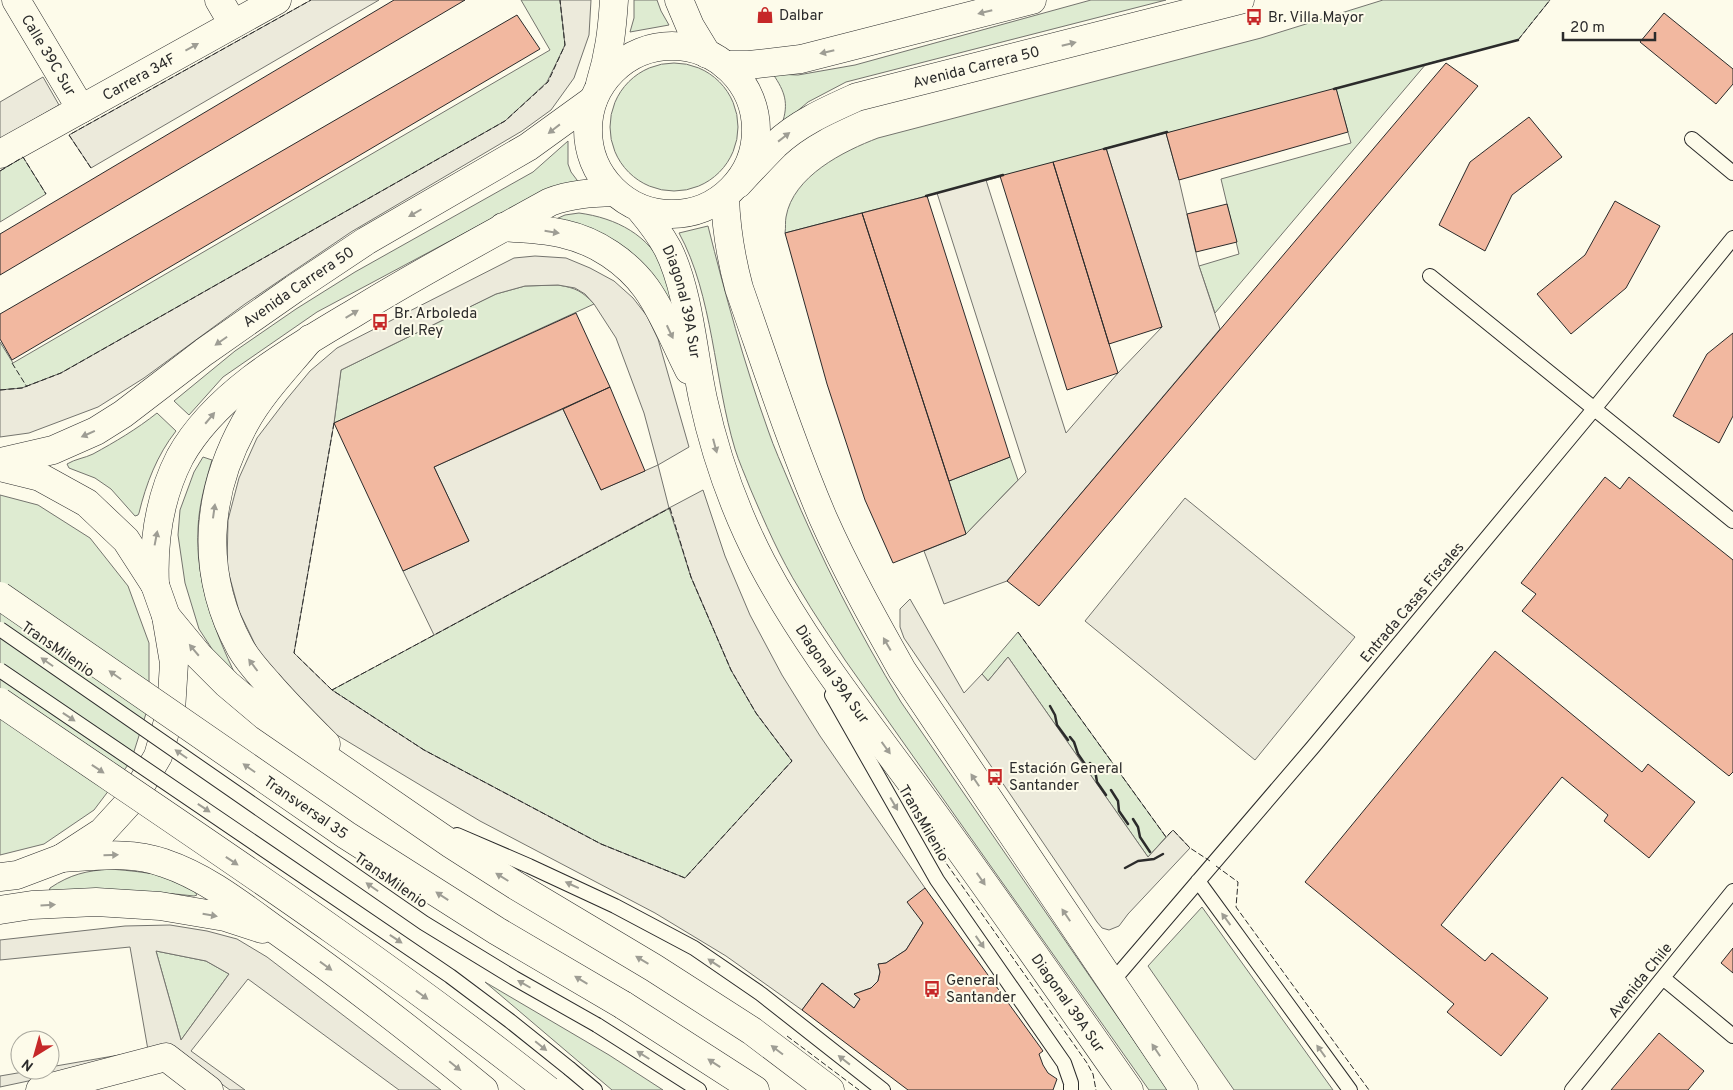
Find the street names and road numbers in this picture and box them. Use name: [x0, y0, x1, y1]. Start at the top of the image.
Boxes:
street label: Calle 39C Sur: [16, 12, 79, 100]
street label: Avenida Carrera 50: [911, 43, 1042, 94]
street label: Carrera 34F: [100, 50, 180, 106]
street label: Diagonal 39A Sur: [657, 242, 704, 360]
street label: Avenida Carrera 50: [240, 243, 358, 333]
street label: Entrada Casas Fiscales: [1357, 539, 1469, 667]
street label: TransMilenio: [17, 618, 97, 682]
street label: Diagonal 39A Sur: [790, 622, 872, 728]
street label: Transversal 35: [259, 773, 351, 844]
street label: TransMilenio: [893, 782, 952, 865]
street label: TransMilenio: [350, 849, 430, 913]
street label: Avenida Chile: [1605, 939, 1677, 1022]
street label: Diagonal 39A Sur: [1026, 951, 1108, 1057]

